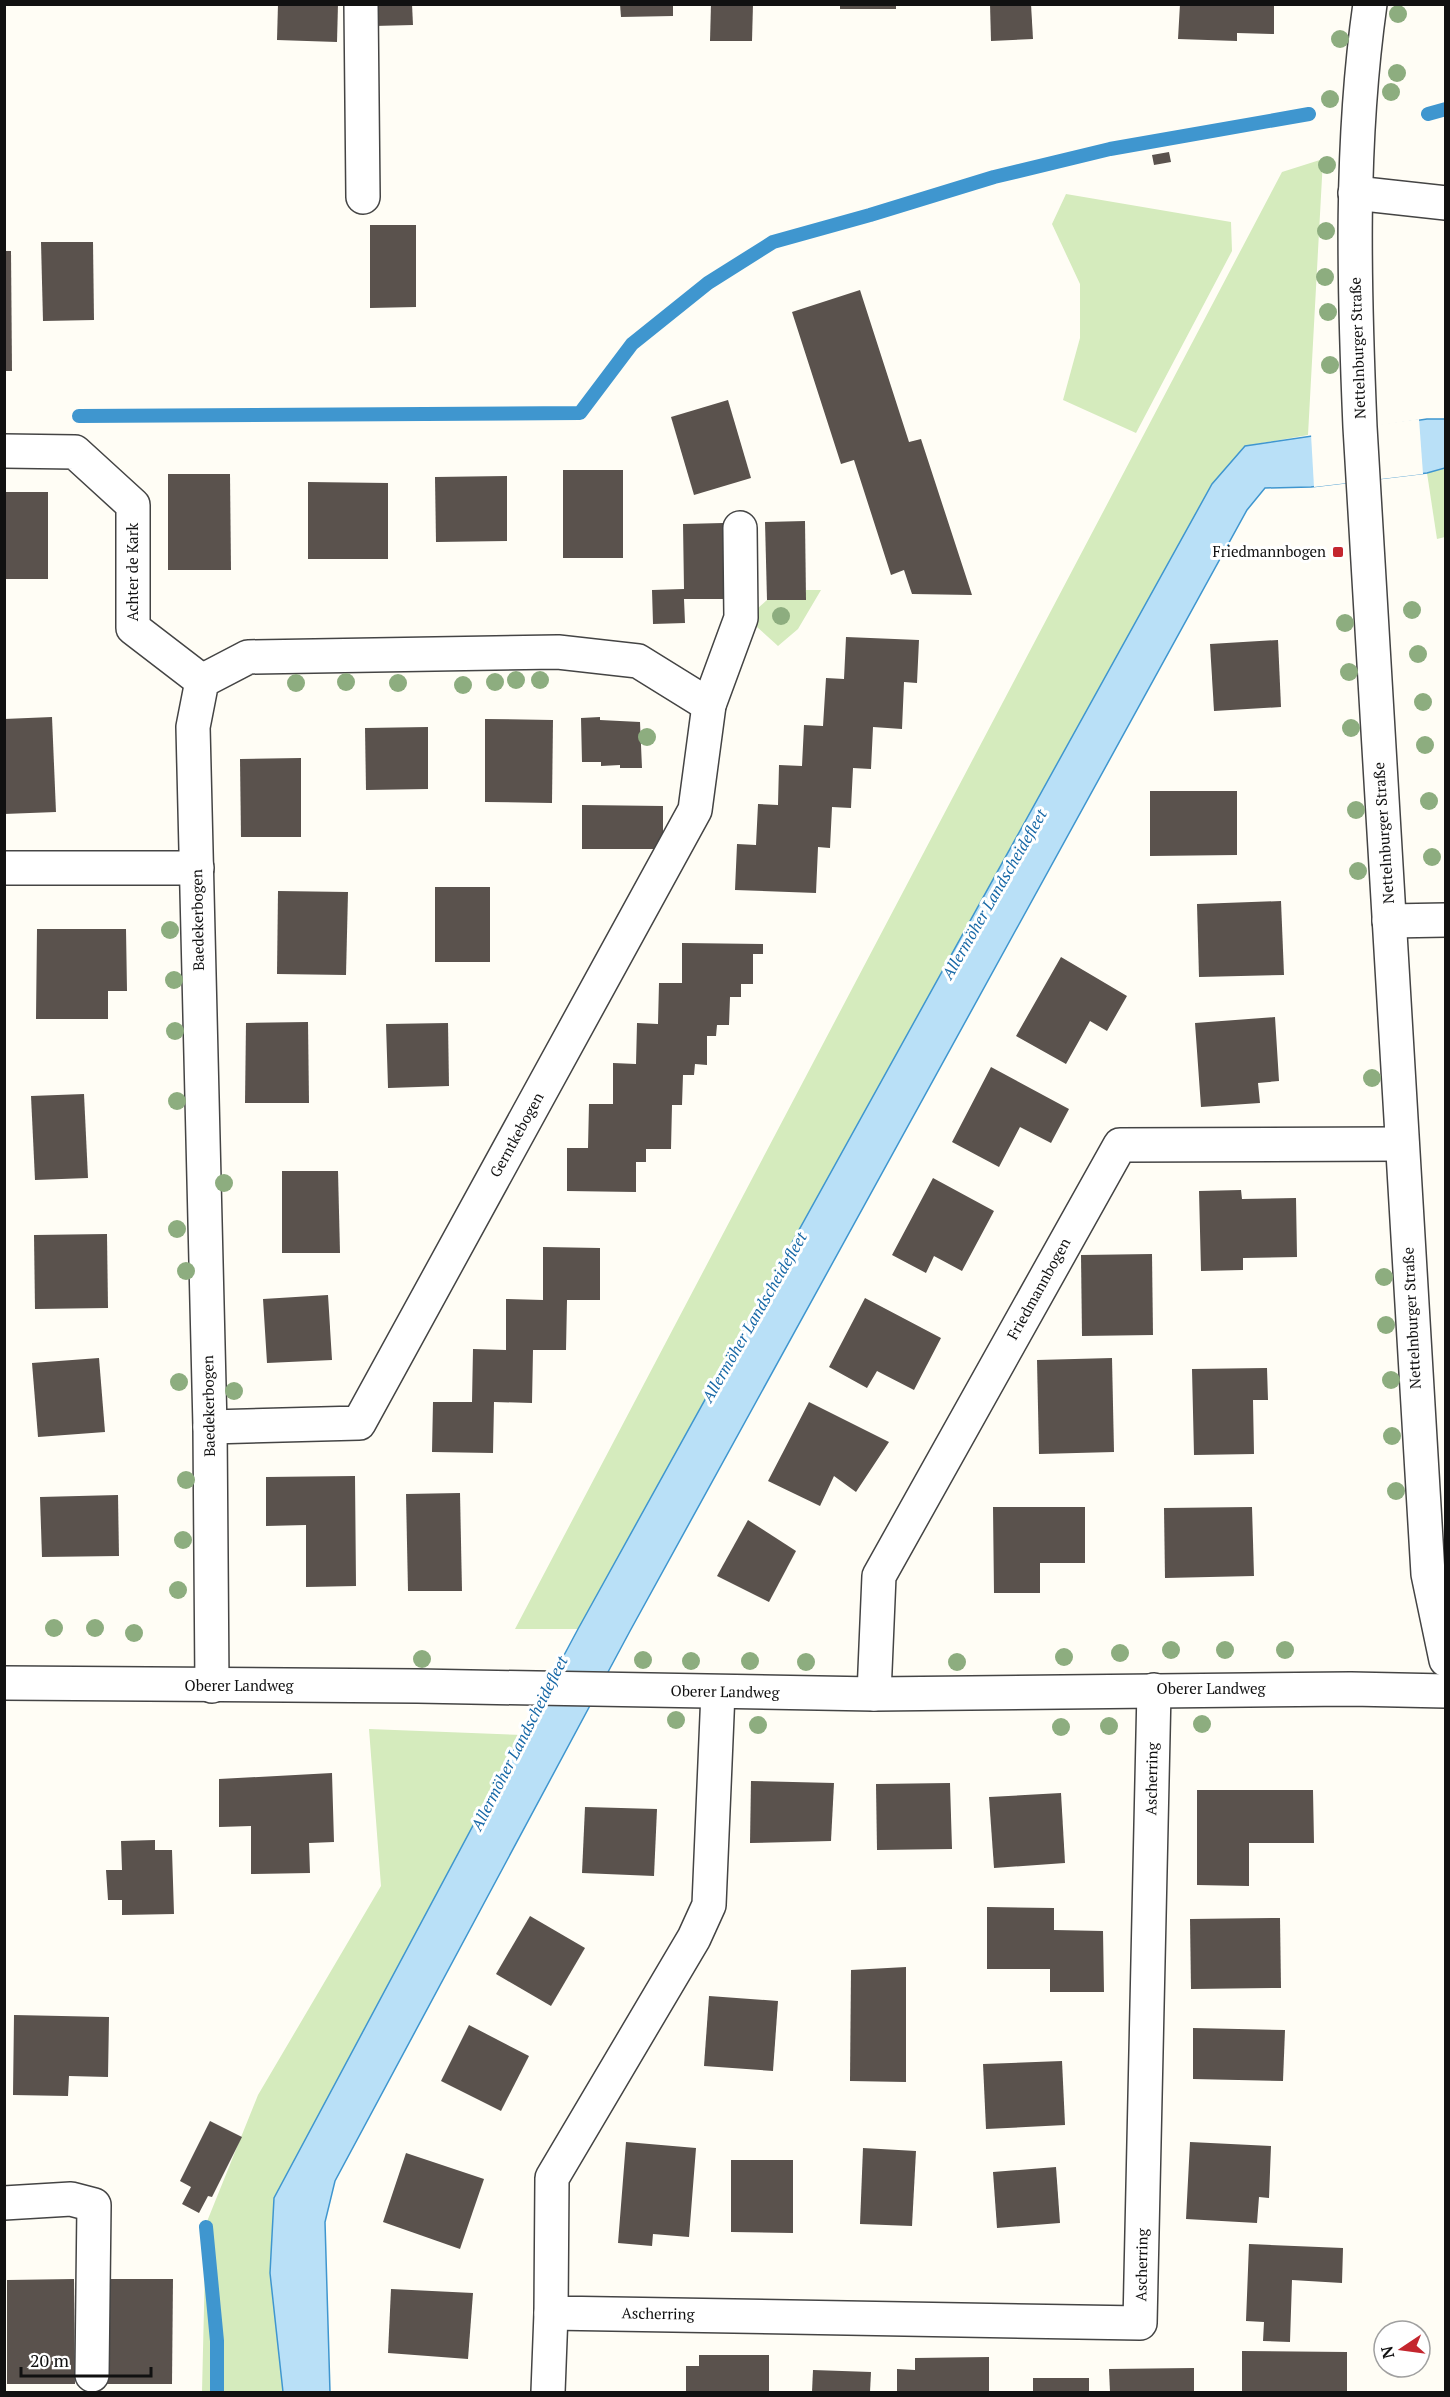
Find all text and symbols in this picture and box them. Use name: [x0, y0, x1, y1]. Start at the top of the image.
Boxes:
street label: Nettelnburger Straße: [1345, 277, 1369, 419]
street label: Achter de Kark: [122, 523, 142, 621]
place label: Friedmannbogen: [1213, 541, 1326, 561]
marker: Friedmannbogen: [1331, 545, 1345, 559]
street label: Nettelnburger Straße: [1368, 762, 1398, 905]
water label: Allermöher Landscheidefleet: [936, 804, 1052, 984]
street label: Baedekerbogen: [186, 869, 208, 971]
street label: Gerntkebogen: [485, 1088, 548, 1180]
water label: Allermöher Landscheidefleet: [696, 1227, 812, 1407]
street label: Friedmannbogen: [1002, 1234, 1074, 1343]
street label: Nettelnburger Straße: [1397, 1247, 1425, 1390]
street label: Baedekerbogen: [197, 1355, 219, 1457]
water label: Allermöher Landscheidefleet: [465, 1651, 573, 1835]
street label: Oberer Landweg: [185, 1675, 294, 1695]
street label: Oberer Landweg: [1157, 1678, 1266, 1698]
street label: Oberer Landweg: [670, 1680, 781, 1702]
street label: Ascherring: [1140, 1741, 1162, 1816]
street label: Ascherring: [1130, 2227, 1152, 2302]
street label: Ascherring: [621, 2302, 696, 2324]
north arrow: [1372, 2319, 1432, 2379]
scale bar: [21, 2340, 152, 2378]
text: N: [1375, 2344, 1399, 2361]
text: 20 m: [30, 2348, 70, 2372]

